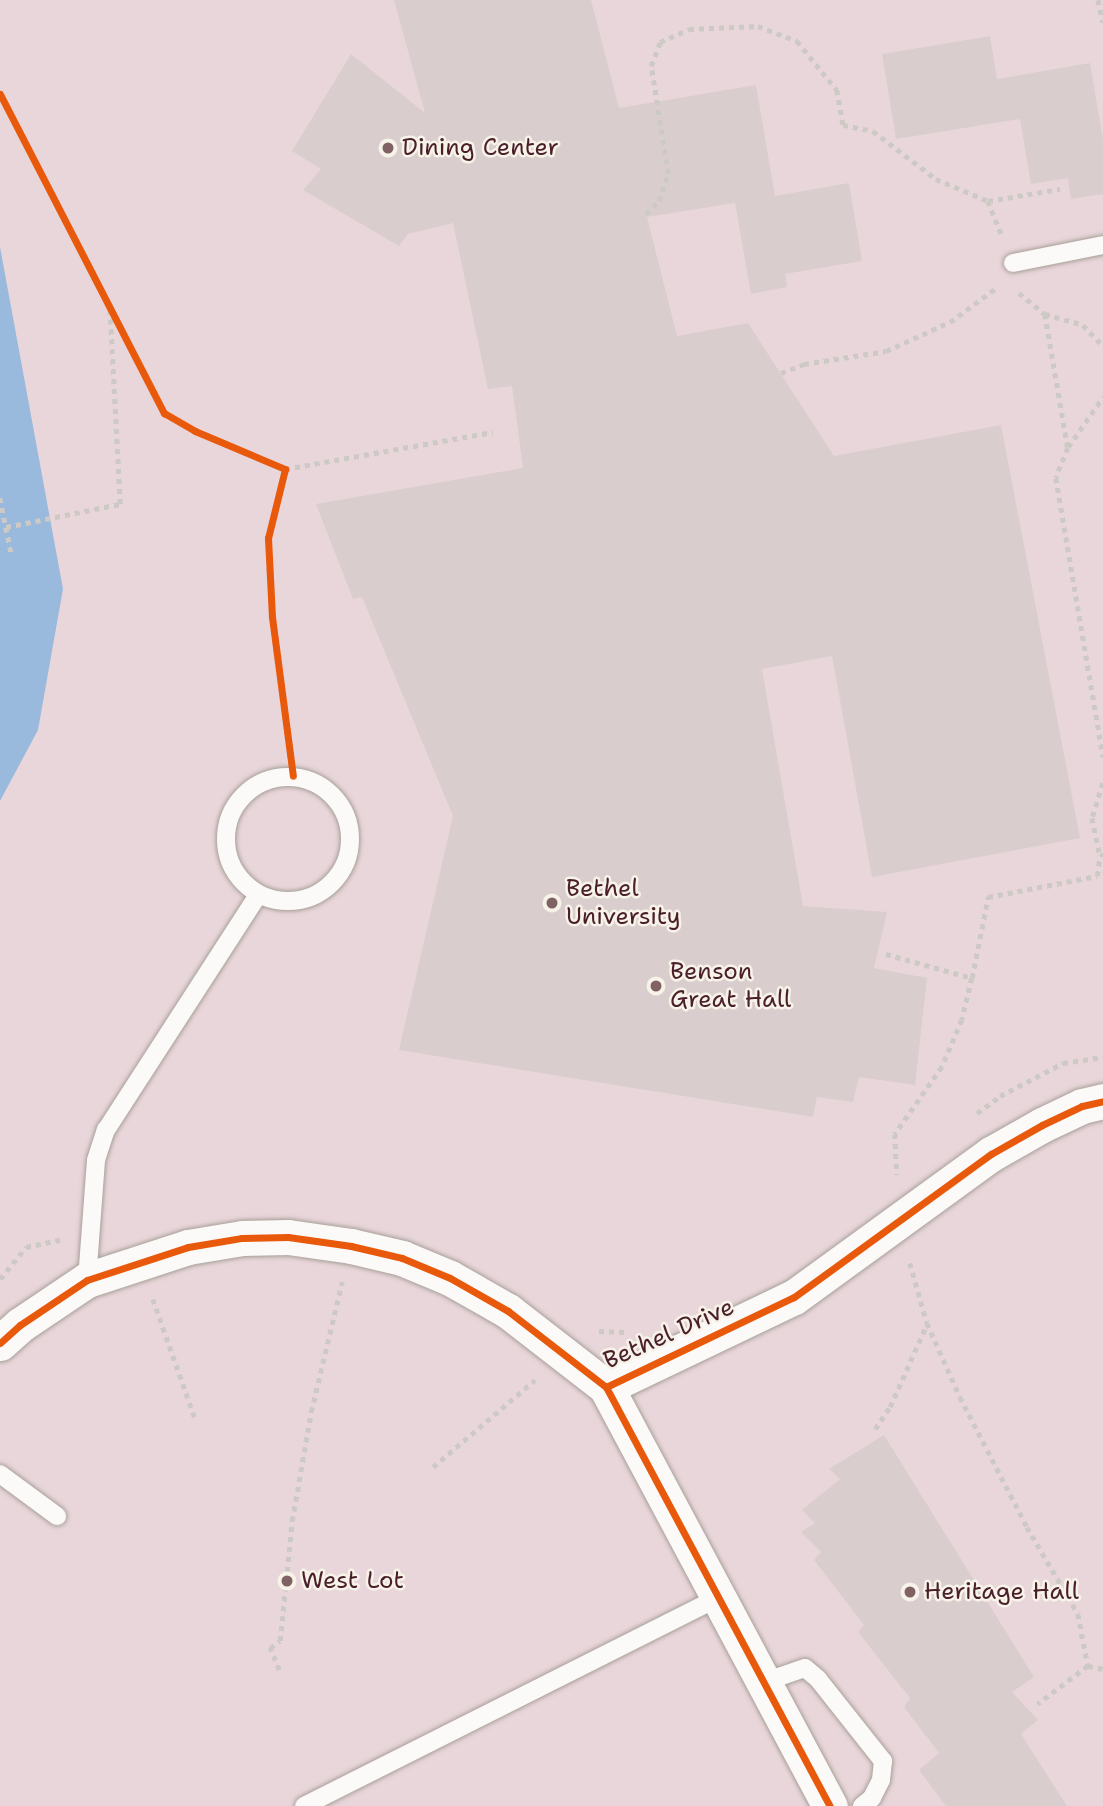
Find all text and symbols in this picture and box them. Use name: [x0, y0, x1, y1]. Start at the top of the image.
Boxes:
place label: Dining Center: [402, 134, 559, 162]
marker: Dining Center: [380, 140, 396, 156]
place label: Bethel University: [566, 875, 681, 931]
marker: Bethel University: [544, 895, 560, 911]
place label: Benson Great Hall: [670, 958, 791, 1014]
marker: Benson Great Hall: [648, 978, 664, 994]
street label: Bethel Drive: [599, 1292, 739, 1376]
place label: West Lot: [301, 1567, 404, 1595]
marker: West Lot: [279, 1573, 295, 1589]
place label: Heritage Hall: [924, 1578, 1079, 1606]
marker: Heritage Hall: [902, 1584, 918, 1600]

